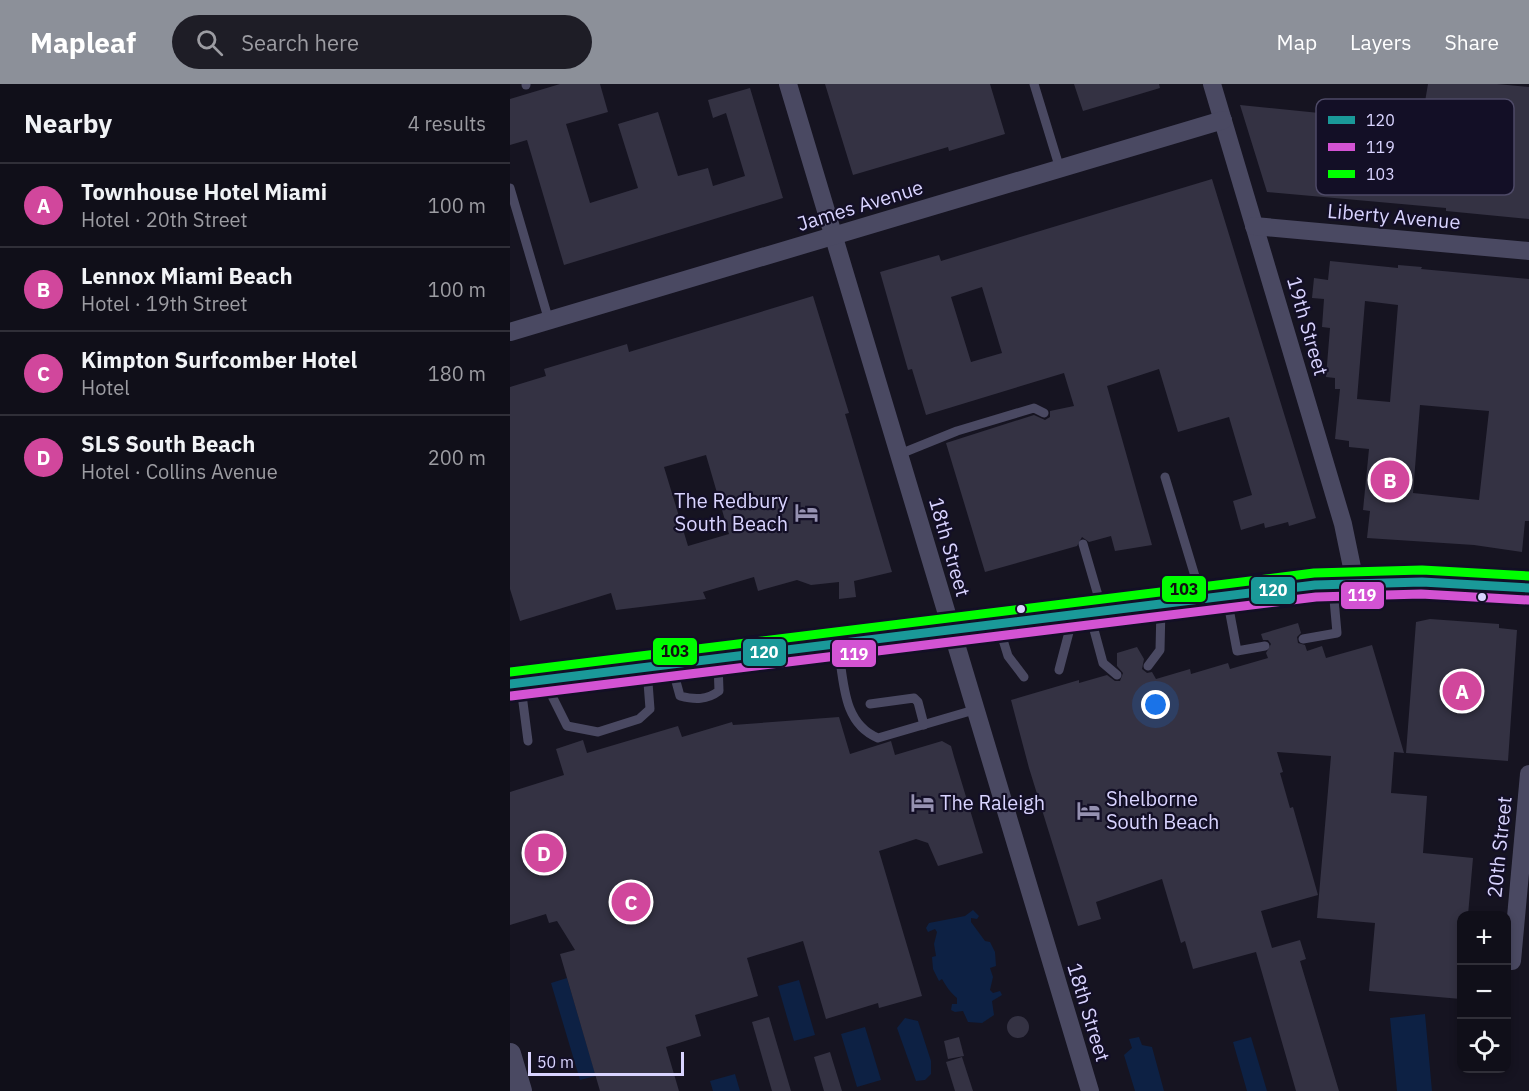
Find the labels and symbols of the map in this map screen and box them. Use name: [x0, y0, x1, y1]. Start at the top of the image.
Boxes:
legend: [1316, 99, 1514, 195]
text: 120: [1366, 110, 1395, 130]
text: 119: [1366, 137, 1395, 157]
text: 103: [1366, 164, 1395, 184]
street label: James Avenue: [794, 173, 926, 237]
street label: Liberty Avenue: [1326, 197, 1462, 235]
street label: 19th Street: [1281, 273, 1335, 379]
pin: B: [1370, 458, 1410, 502]
place label: The Redbury South Beach: [674, 487, 788, 537]
street label: 18th Street: [923, 494, 977, 600]
hotel icon: The Redbury South Beach: [793, 499, 819, 525]
line badge: 103: [1161, 575, 1207, 603]
line badge: 120: [1250, 576, 1296, 605]
text: 103: [1170, 579, 1198, 599]
text: 120: [1259, 580, 1288, 600]
line badge: 119: [1340, 581, 1385, 610]
text: 119: [1348, 585, 1376, 605]
unlabelled marker: [1476, 591, 1488, 603]
unlabelled marker: [1015, 603, 1027, 615]
line badge: 103: [652, 637, 698, 666]
line badge: 120: [742, 638, 787, 667]
line badge: 119: [831, 639, 877, 668]
text: 103: [661, 641, 689, 661]
text: 120: [750, 642, 779, 662]
text: 119: [840, 644, 868, 664]
pin: A: [1442, 668, 1482, 714]
your location: [1141, 690, 1170, 719]
place label: Shelborne South Beach: [1106, 785, 1219, 835]
hotel icon: The Raleigh: [909, 789, 935, 815]
place label: The Raleigh: [940, 789, 1045, 816]
street label: 20th Street: [1480, 795, 1518, 899]
hotel icon: Shelborne South Beach: [1075, 797, 1101, 823]
pin: D: [525, 830, 564, 876]
pin: C: [612, 880, 650, 924]
street label: 18th Street: [1061, 959, 1117, 1065]
scale bar: [528, 1049, 684, 1076]

